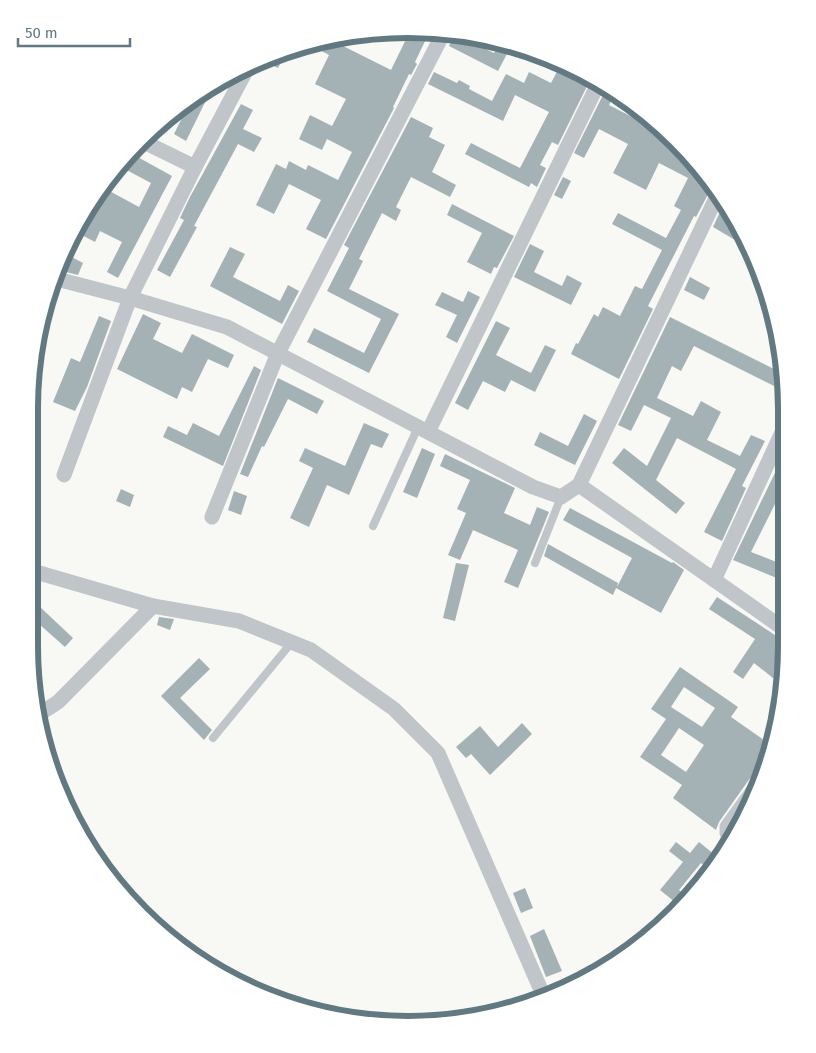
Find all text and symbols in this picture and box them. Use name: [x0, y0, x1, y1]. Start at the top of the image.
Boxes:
scale bar: [18, 15, 130, 47]
text: 50 m: [25, 24, 58, 42]

